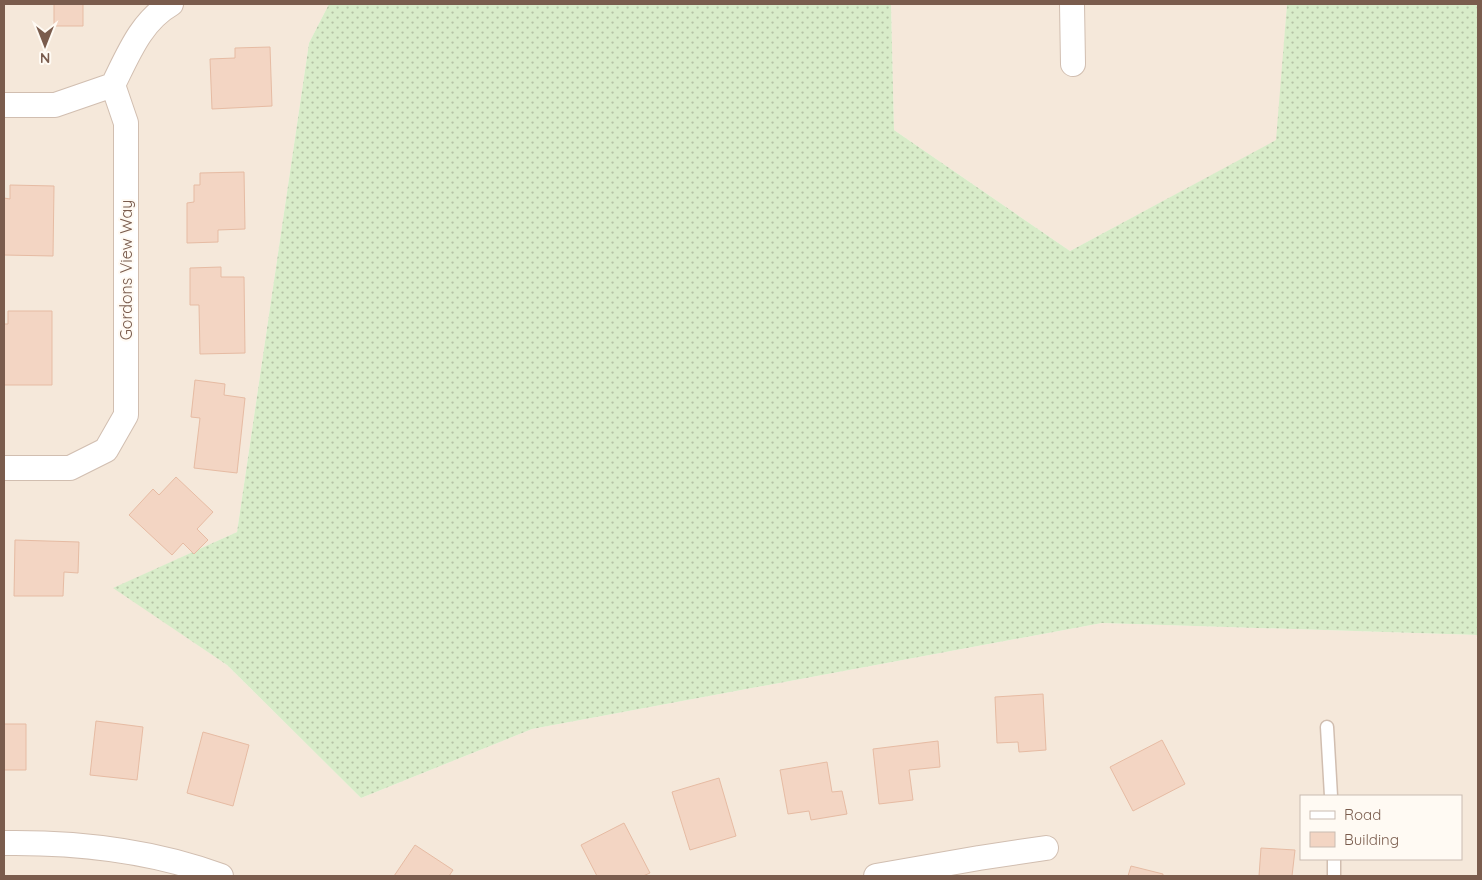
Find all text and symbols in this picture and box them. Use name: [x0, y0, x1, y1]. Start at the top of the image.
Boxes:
north arrow: [20, 20, 70, 70]
text: N: [40, 49, 50, 67]
street label: Gordons View Way: [116, 200, 136, 340]
legend: [1300, 795, 1462, 860]
text: Road: [1344, 805, 1381, 824]
text: Building: [1344, 830, 1399, 849]

